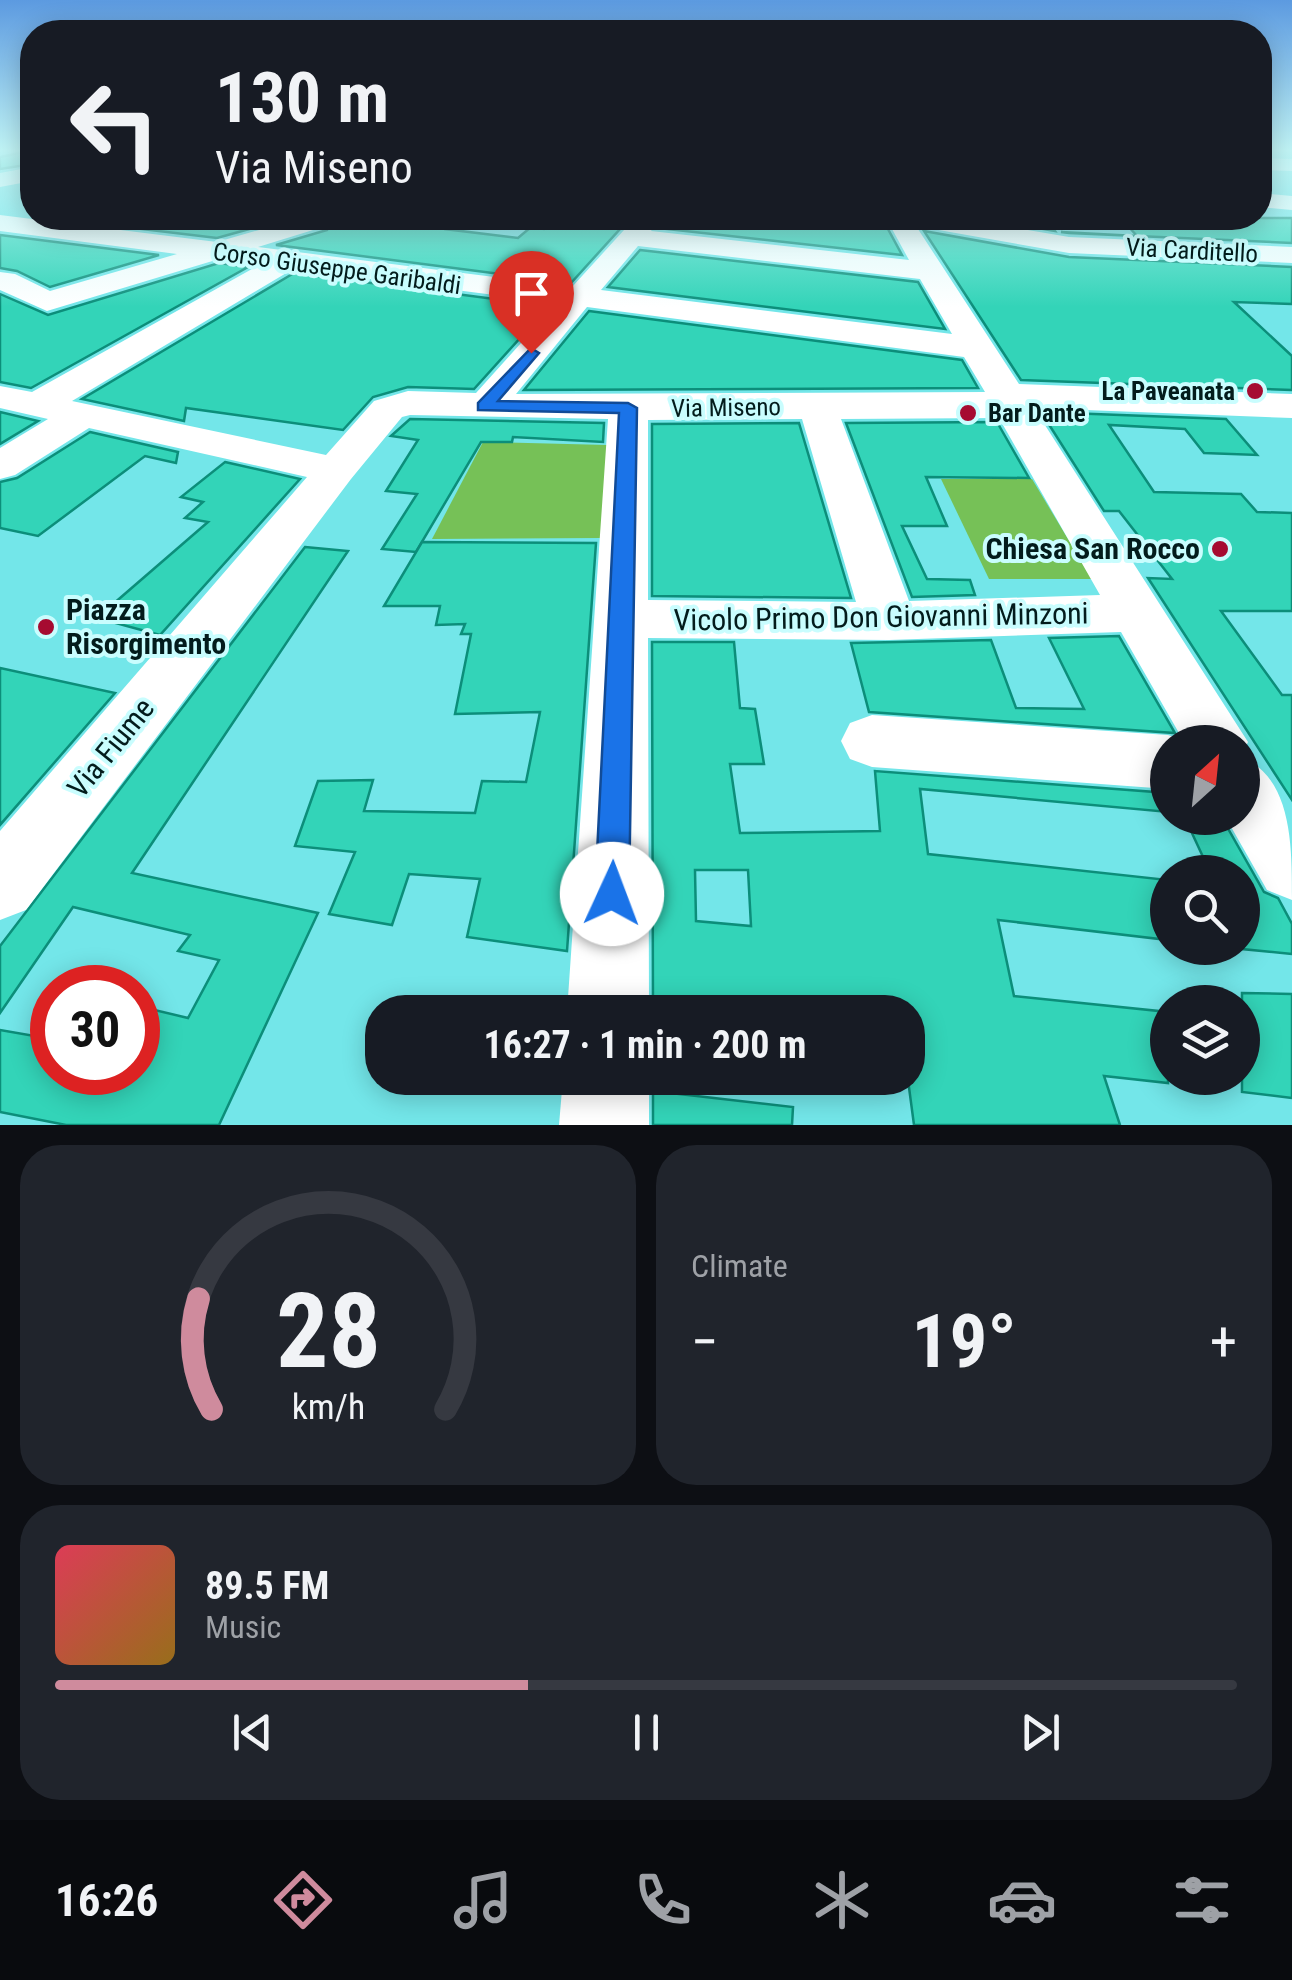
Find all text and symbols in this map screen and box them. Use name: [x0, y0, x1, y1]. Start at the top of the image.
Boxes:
text: 130 m: [215, 57, 389, 139]
icon: left: [50, 60, 180, 190]
text: Via Miseno: [215, 141, 413, 194]
street label: Via Carditello: [1125, 233, 1259, 268]
street label: Corso Giuseppe Garibaldi: [211, 237, 463, 300]
pin: [489, 251, 574, 354]
icon: arrive: [504, 266, 559, 321]
place label: La Paveanata: [1101, 377, 1235, 406]
marker: La Paveanata: [1244, 380, 1266, 402]
street label: Via Miseno: [671, 392, 781, 423]
place label: Bar Dante: [988, 399, 1086, 428]
marker: Bar Dante: [957, 402, 979, 424]
place label: Chiesa San Rocco: [986, 531, 1200, 566]
marker: Chiesa San Rocco: [1209, 538, 1231, 560]
place label: Piazza Risorgimento: [66, 592, 226, 661]
street label: Vicolo Primo Don Giovanni Minzoni: [673, 595, 1089, 638]
marker: Piazza Risorgimento: [35, 616, 57, 638]
street label: Via Fiume: [60, 691, 161, 804]
north arrow: [1150, 725, 1260, 835]
map controls: [1150, 725, 1260, 1095]
position arrow: [560, 842, 664, 946]
button: search: [1150, 855, 1260, 965]
speed limit sign: 30: [30, 965, 160, 1095]
button: layers: [1150, 985, 1260, 1095]
text: 16:27 · 1 min · 200 m: [484, 1023, 806, 1067]
text: Climate: [691, 1247, 788, 1285]
text: 28: [275, 1271, 381, 1392]
text: 19°: [912, 1297, 1017, 1385]
text: −: [691, 1310, 719, 1374]
text: +: [1210, 1310, 1237, 1374]
text: km/h: [291, 1386, 365, 1428]
text: 89.5 FM: [205, 1564, 329, 1608]
text: Music: [205, 1608, 281, 1646]
icon: previous: [225, 1705, 280, 1760]
icon: pause: [619, 1705, 674, 1760]
icon: next: [1013, 1705, 1068, 1760]
icon: directions: [268, 1865, 338, 1935]
icon: music: [448, 1865, 518, 1935]
icon: phone: [628, 1865, 698, 1935]
icon: climate: [807, 1865, 877, 1935]
icon: car: [987, 1865, 1057, 1935]
icon: filters: [1167, 1865, 1237, 1935]
text: 16:26: [55, 1874, 158, 1927]

